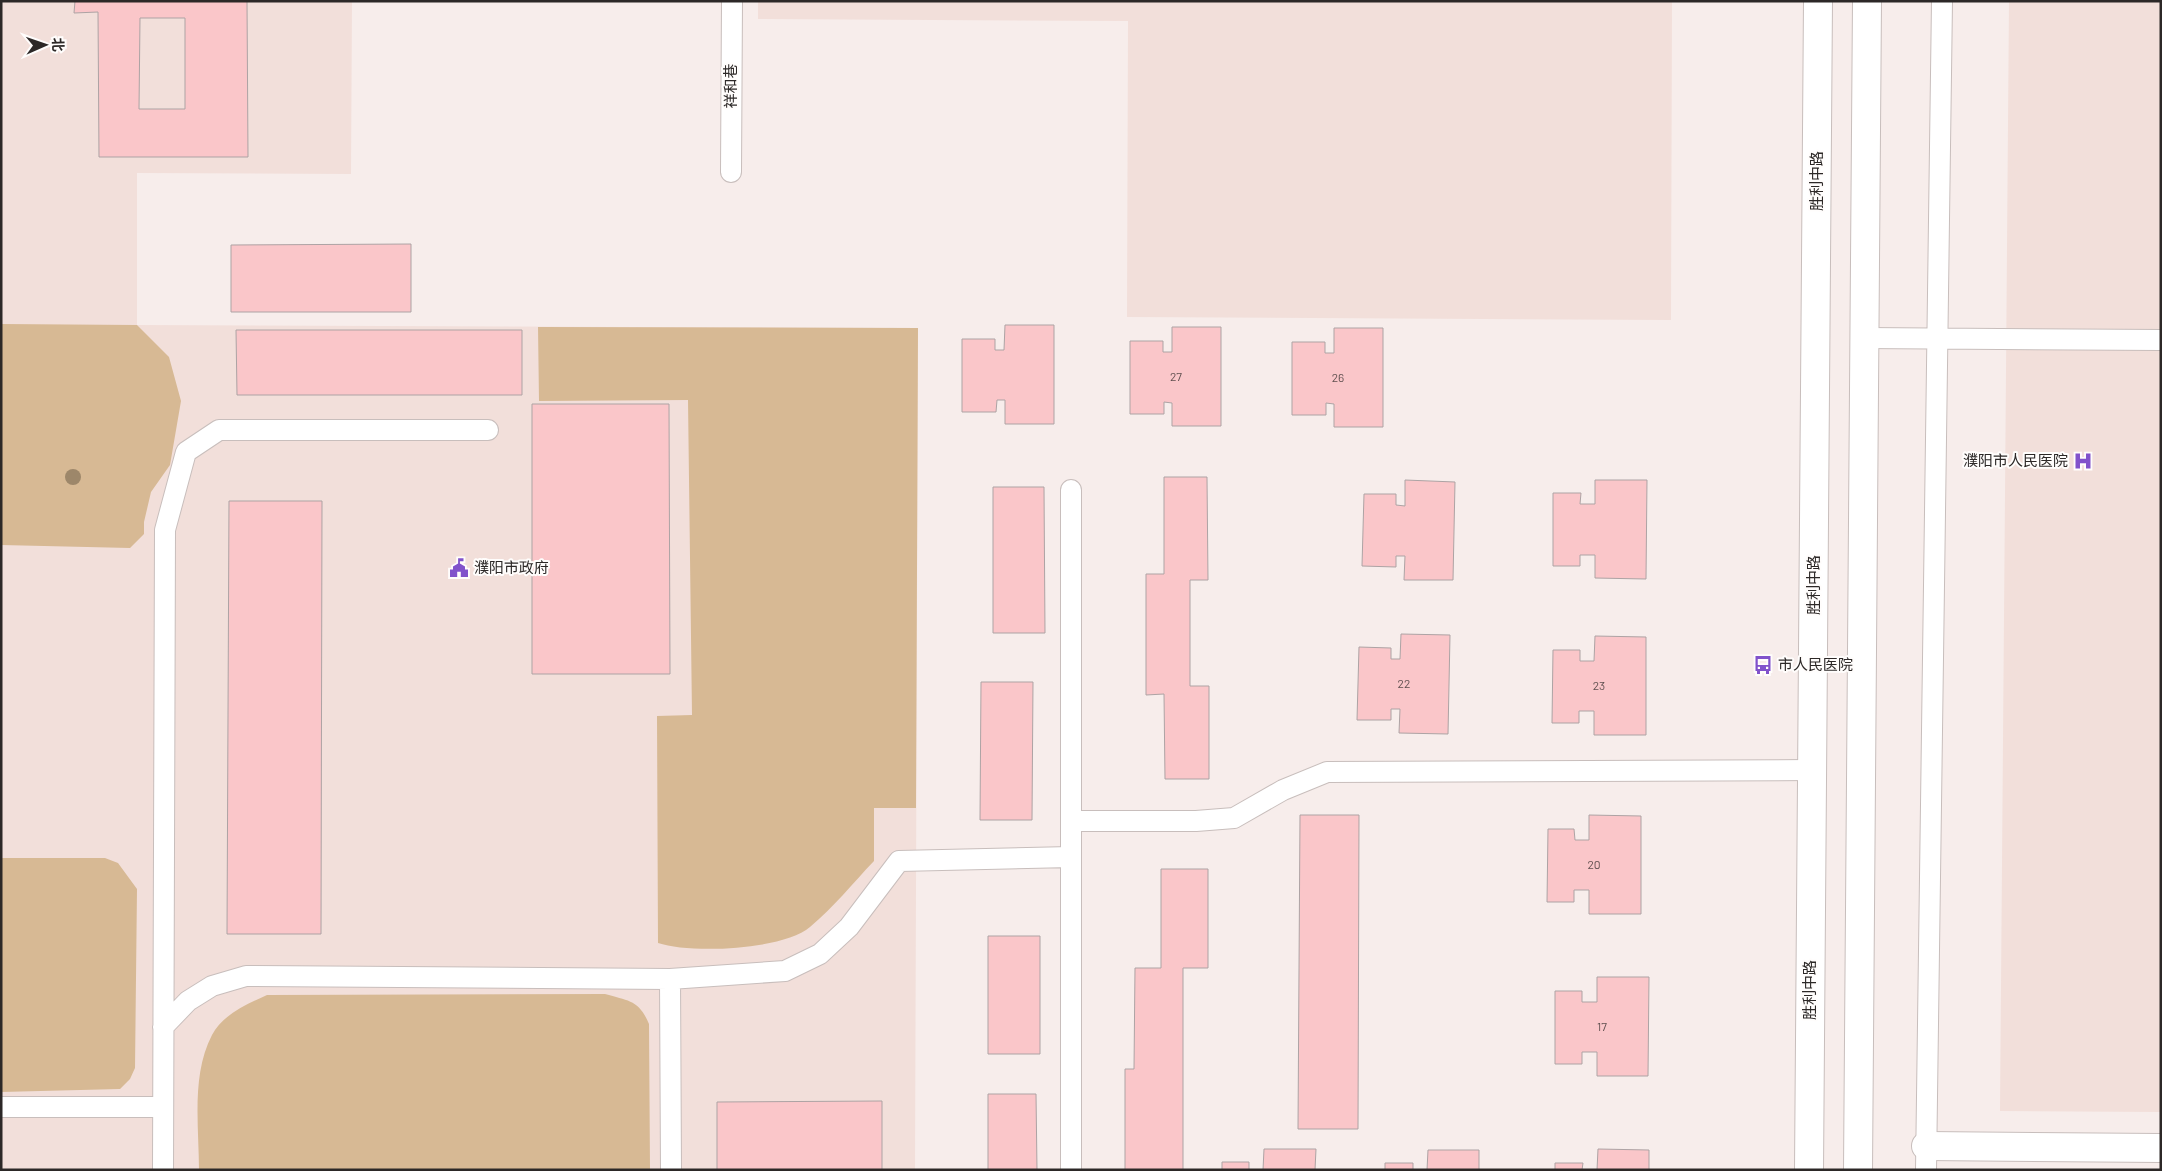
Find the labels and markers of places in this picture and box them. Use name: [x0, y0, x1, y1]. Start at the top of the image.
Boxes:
hospital icon: 濮阳市人民医院: [2072, 450, 2094, 472]
place label: 濮阳市人民医院: [1963, 451, 2068, 469]
public building icon: 濮阳市政府: [448, 557, 470, 579]
place label: 濮阳市政府: [474, 558, 549, 576]
bus stop icon: 市人民医院: [1752, 654, 1774, 676]
place label: 市人民医院: [1778, 655, 1853, 673]

